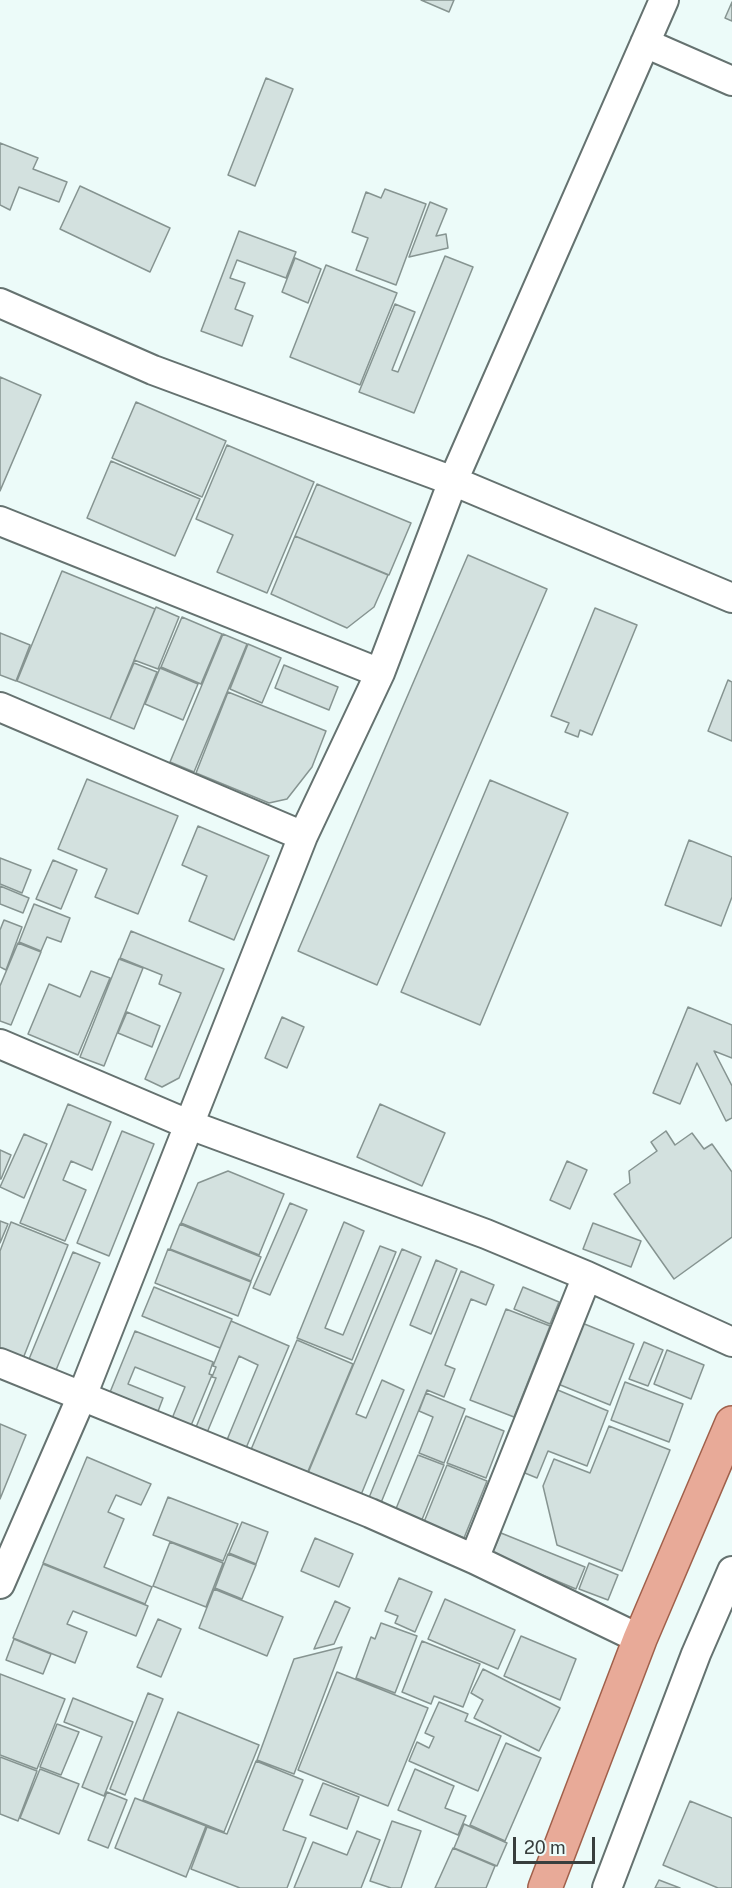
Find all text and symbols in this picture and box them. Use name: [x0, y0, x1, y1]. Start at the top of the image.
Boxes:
scale bar: [516, 1825, 598, 1863]
text: 20 m: [524, 1837, 566, 1858]

